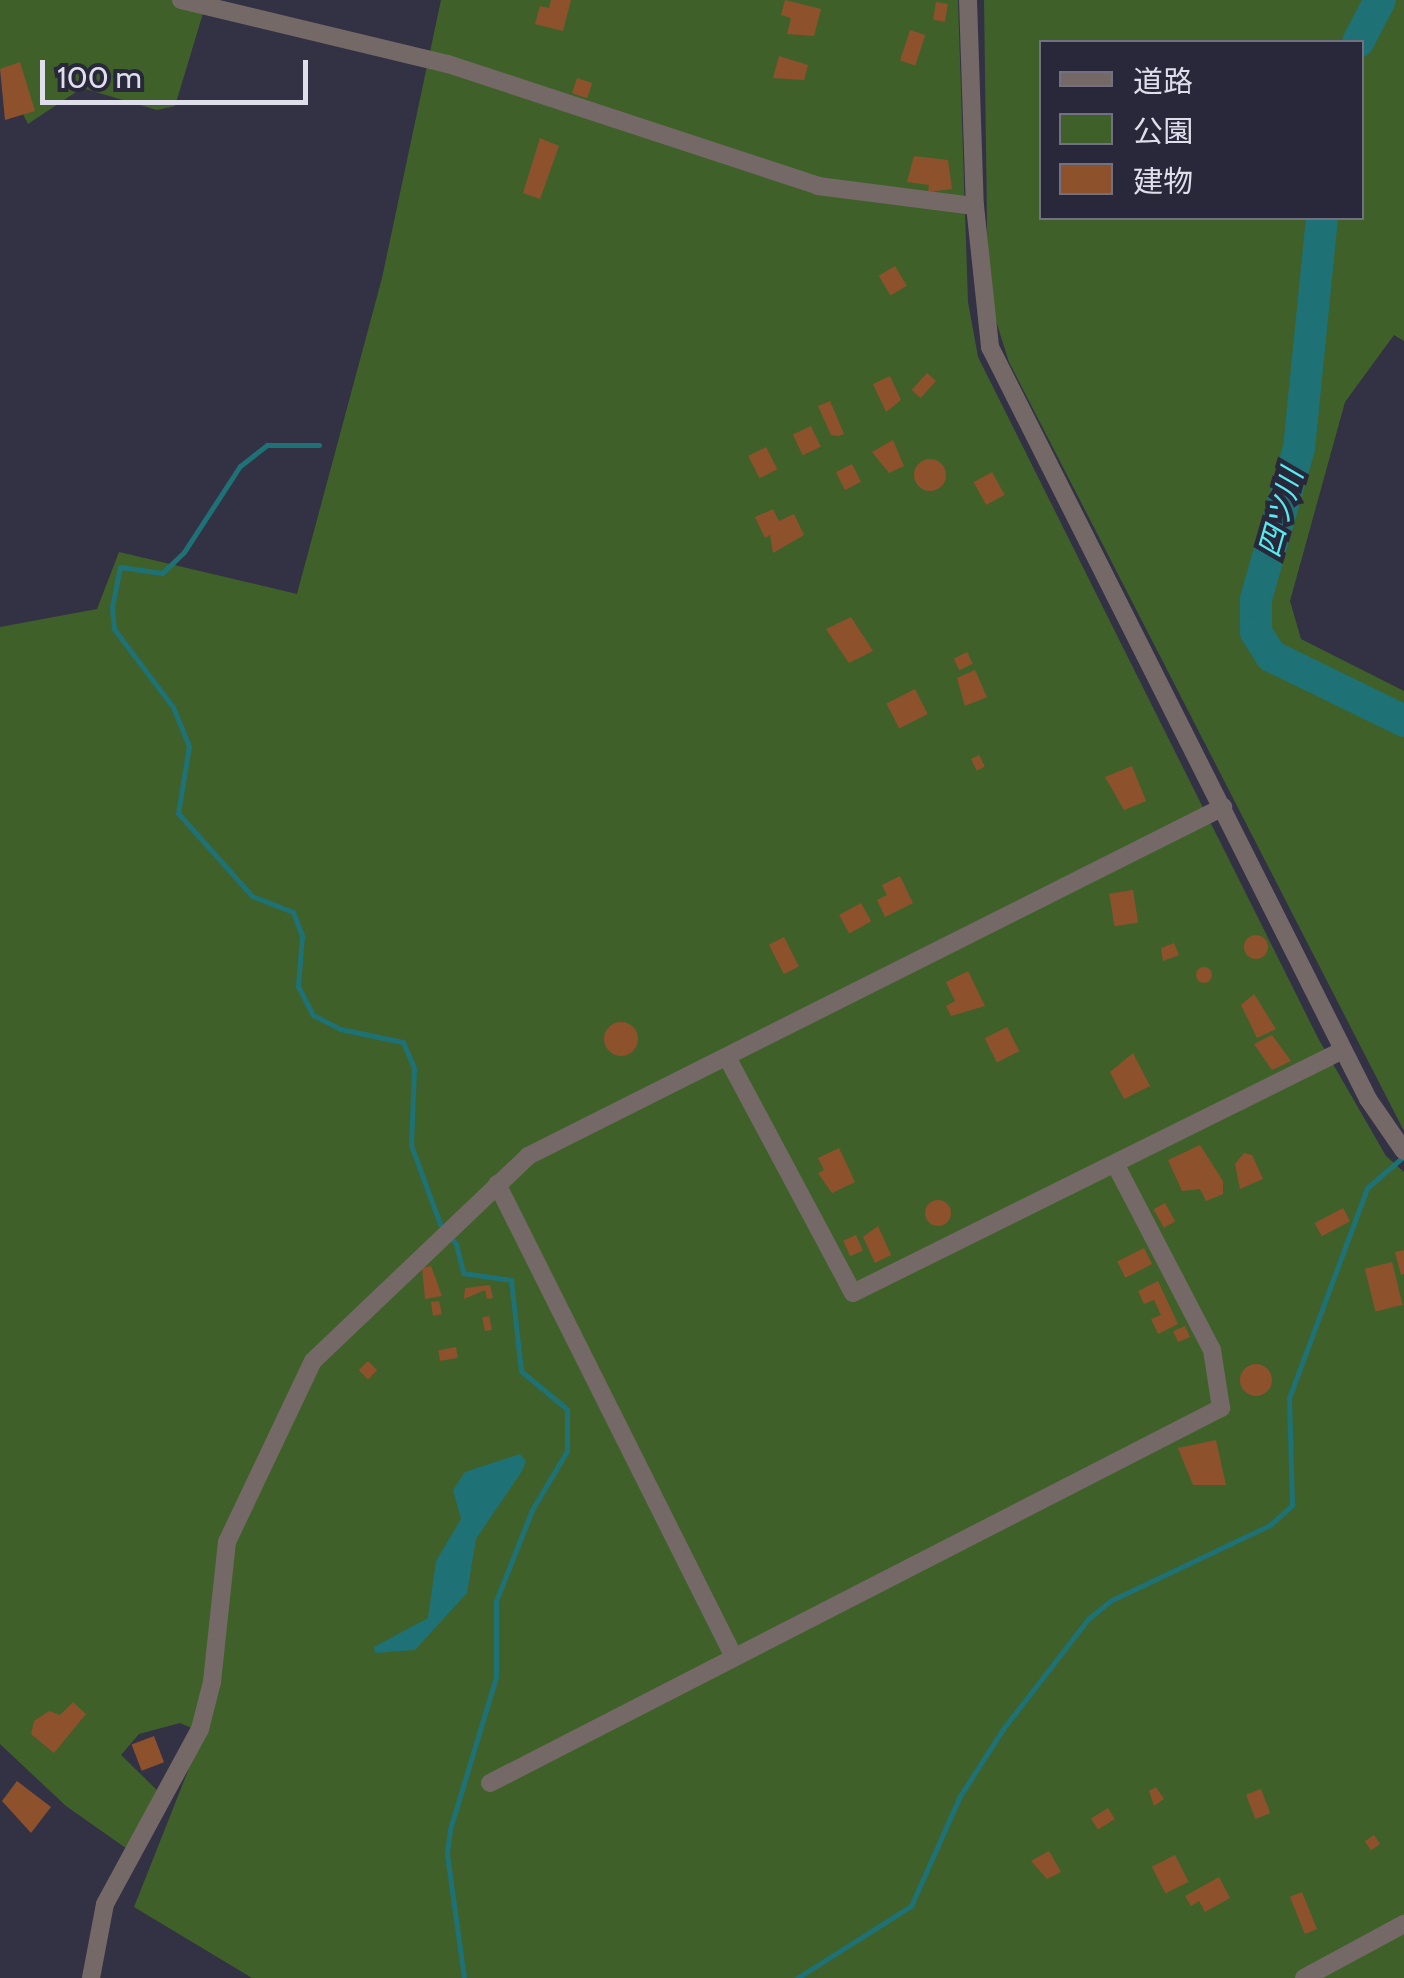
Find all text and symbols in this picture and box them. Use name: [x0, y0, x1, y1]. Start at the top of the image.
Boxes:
scale bar: [45, 40, 312, 102]
legend: [1039, 40, 1364, 220]
text: 100 m: [57, 59, 142, 96]
text: 道路: [1133, 63, 1193, 100]
text: 公園: [1133, 113, 1193, 150]
text: 建物: [1133, 163, 1193, 200]
water label: 四ツ川: [1251, 465, 1311, 561]

